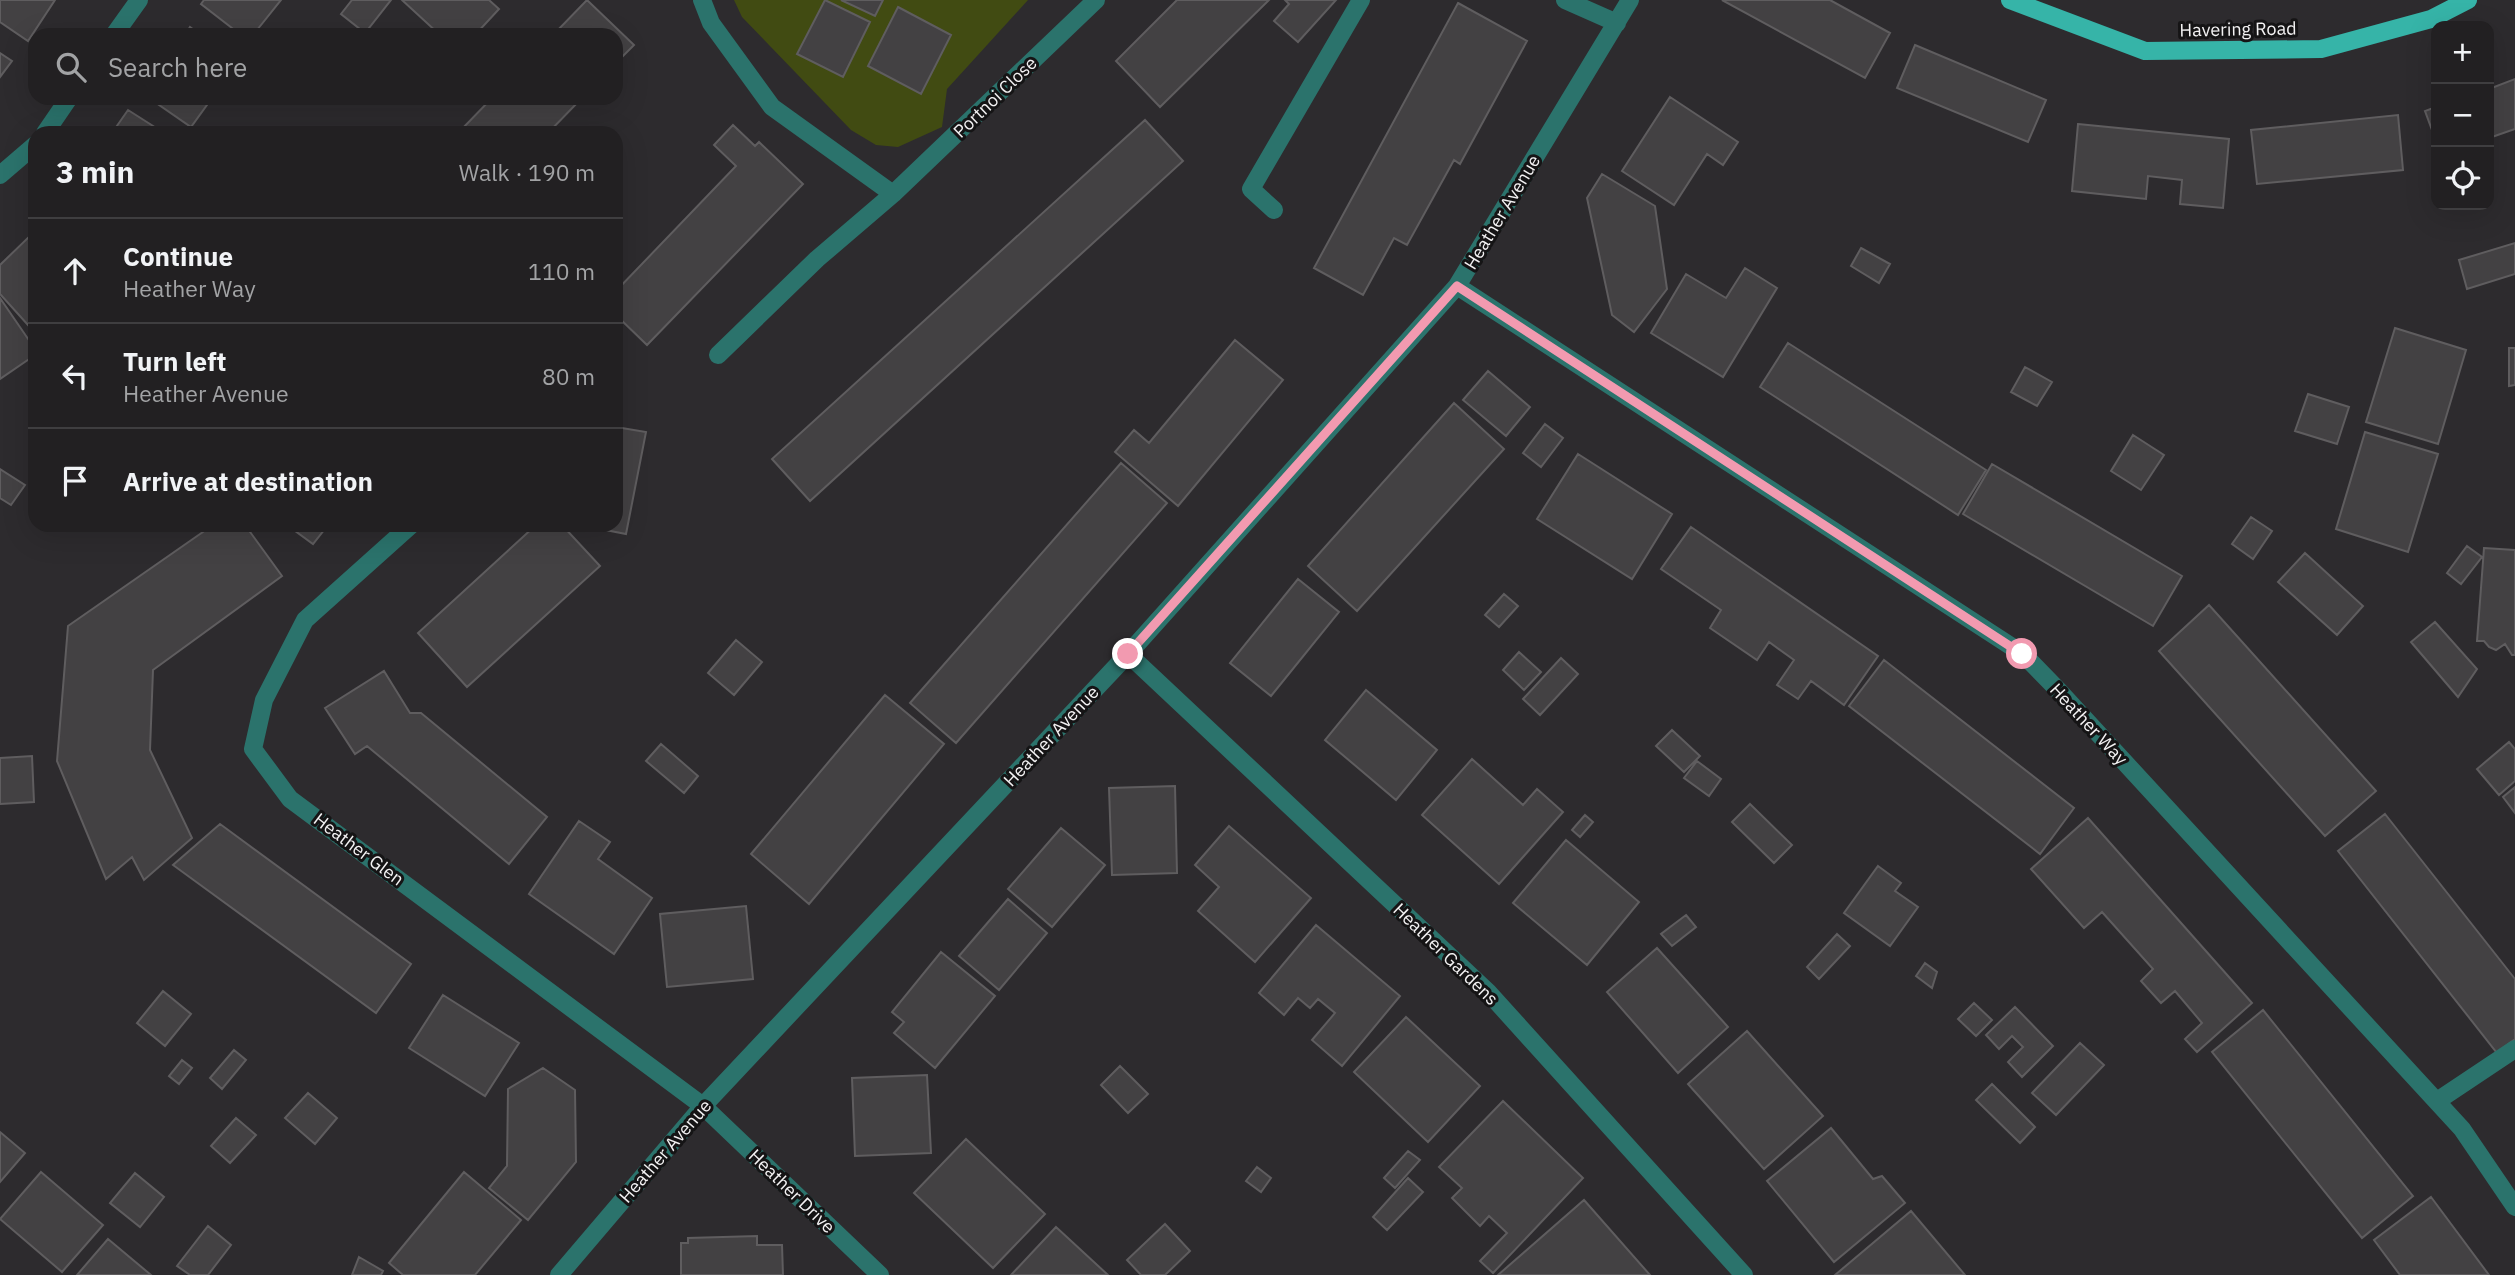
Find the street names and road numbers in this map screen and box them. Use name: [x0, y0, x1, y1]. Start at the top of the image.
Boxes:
street label: Havering Road: [2179, 16, 2297, 42]
street label: Portnoi Close: [948, 51, 1042, 143]
street label: Heather Avenue: [1459, 150, 1545, 273]
street label: Heather Way: [2045, 678, 2133, 770]
street label: Heather Avenue: [998, 681, 1104, 791]
street label: Heather Glen: [309, 808, 409, 890]
street label: Heather Gardens: [1389, 898, 1503, 1010]
street label: Heather Avenue: [614, 1094, 716, 1207]
street label: Heather Drive: [744, 1144, 840, 1238]

